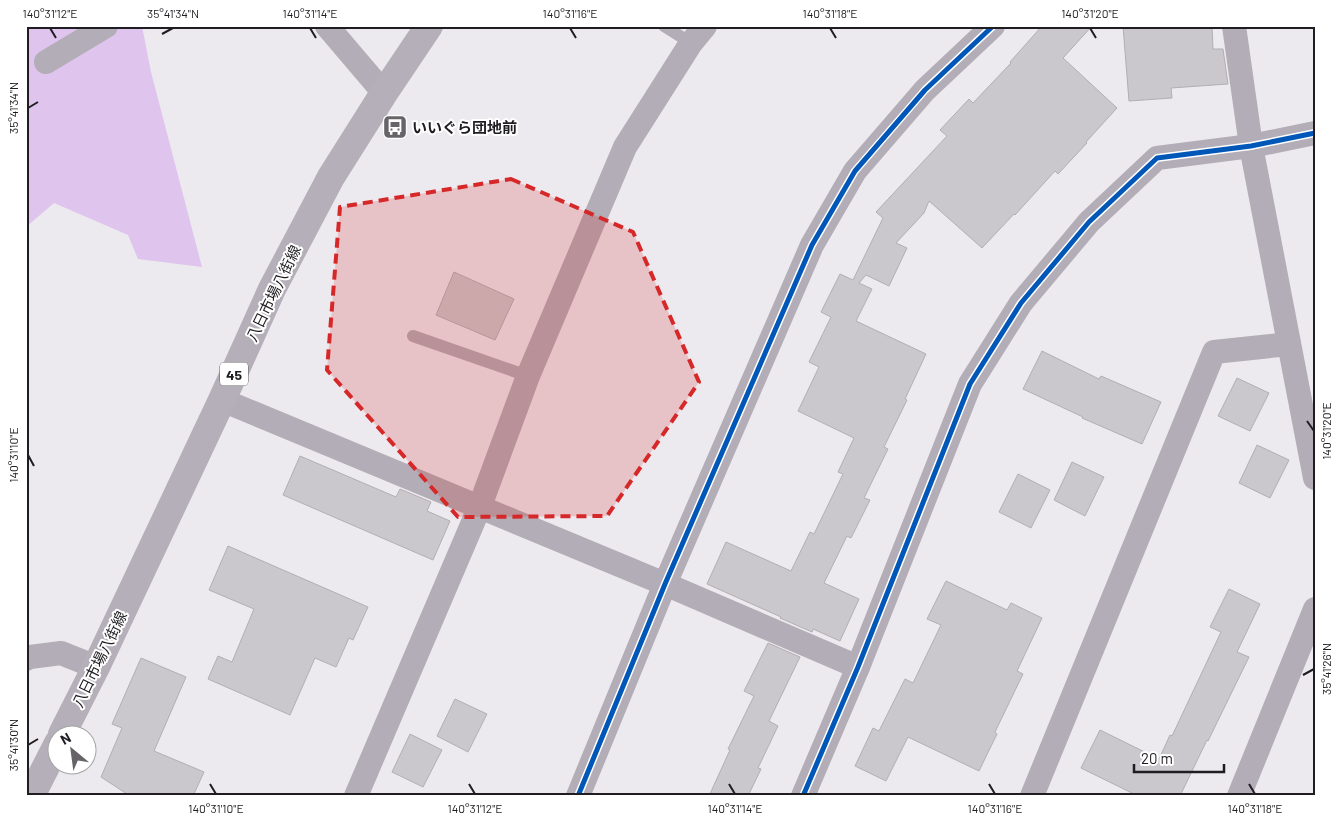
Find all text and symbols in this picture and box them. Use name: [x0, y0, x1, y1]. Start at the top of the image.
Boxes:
text: 140°31'12"E: [22, 6, 78, 20]
text: 35°41'34"N: [147, 6, 199, 20]
text: 140°31'14"E: [282, 6, 338, 20]
text: 140°31'16"E: [543, 6, 597, 20]
text: 140°31'18"E: [803, 6, 857, 20]
text: 140°31'20"E: [1061, 6, 1119, 20]
text: 35°41'34"N: [6, 82, 20, 134]
bus stop icon: いいぐら団地前: [382, 114, 408, 140]
place label: いいぐら団地前: [412, 118, 517, 136]
street label: 八日市場八街線: [242, 242, 304, 344]
road number: 45: [220, 362, 248, 386]
text: 140°31'20"E: [1319, 402, 1333, 460]
text: 140°31'10"E: [6, 427, 20, 483]
street label: 八日市場八街線: [68, 608, 130, 710]
text: 35°41'26"N: [1319, 643, 1333, 695]
text: 35°41'30"N: [6, 719, 20, 771]
north arrow: [48, 724, 98, 774]
text: N: [57, 729, 74, 748]
scale bar: [1134, 742, 1224, 774]
text: 20 m: [1141, 749, 1173, 767]
text: 140°31'10"E: [188, 801, 244, 815]
text: 140°31'12"E: [447, 801, 503, 815]
text: 140°31'14"E: [707, 801, 763, 815]
text: 140°31'16"E: [968, 801, 1022, 815]
text: 140°31'18"E: [1228, 801, 1282, 815]

